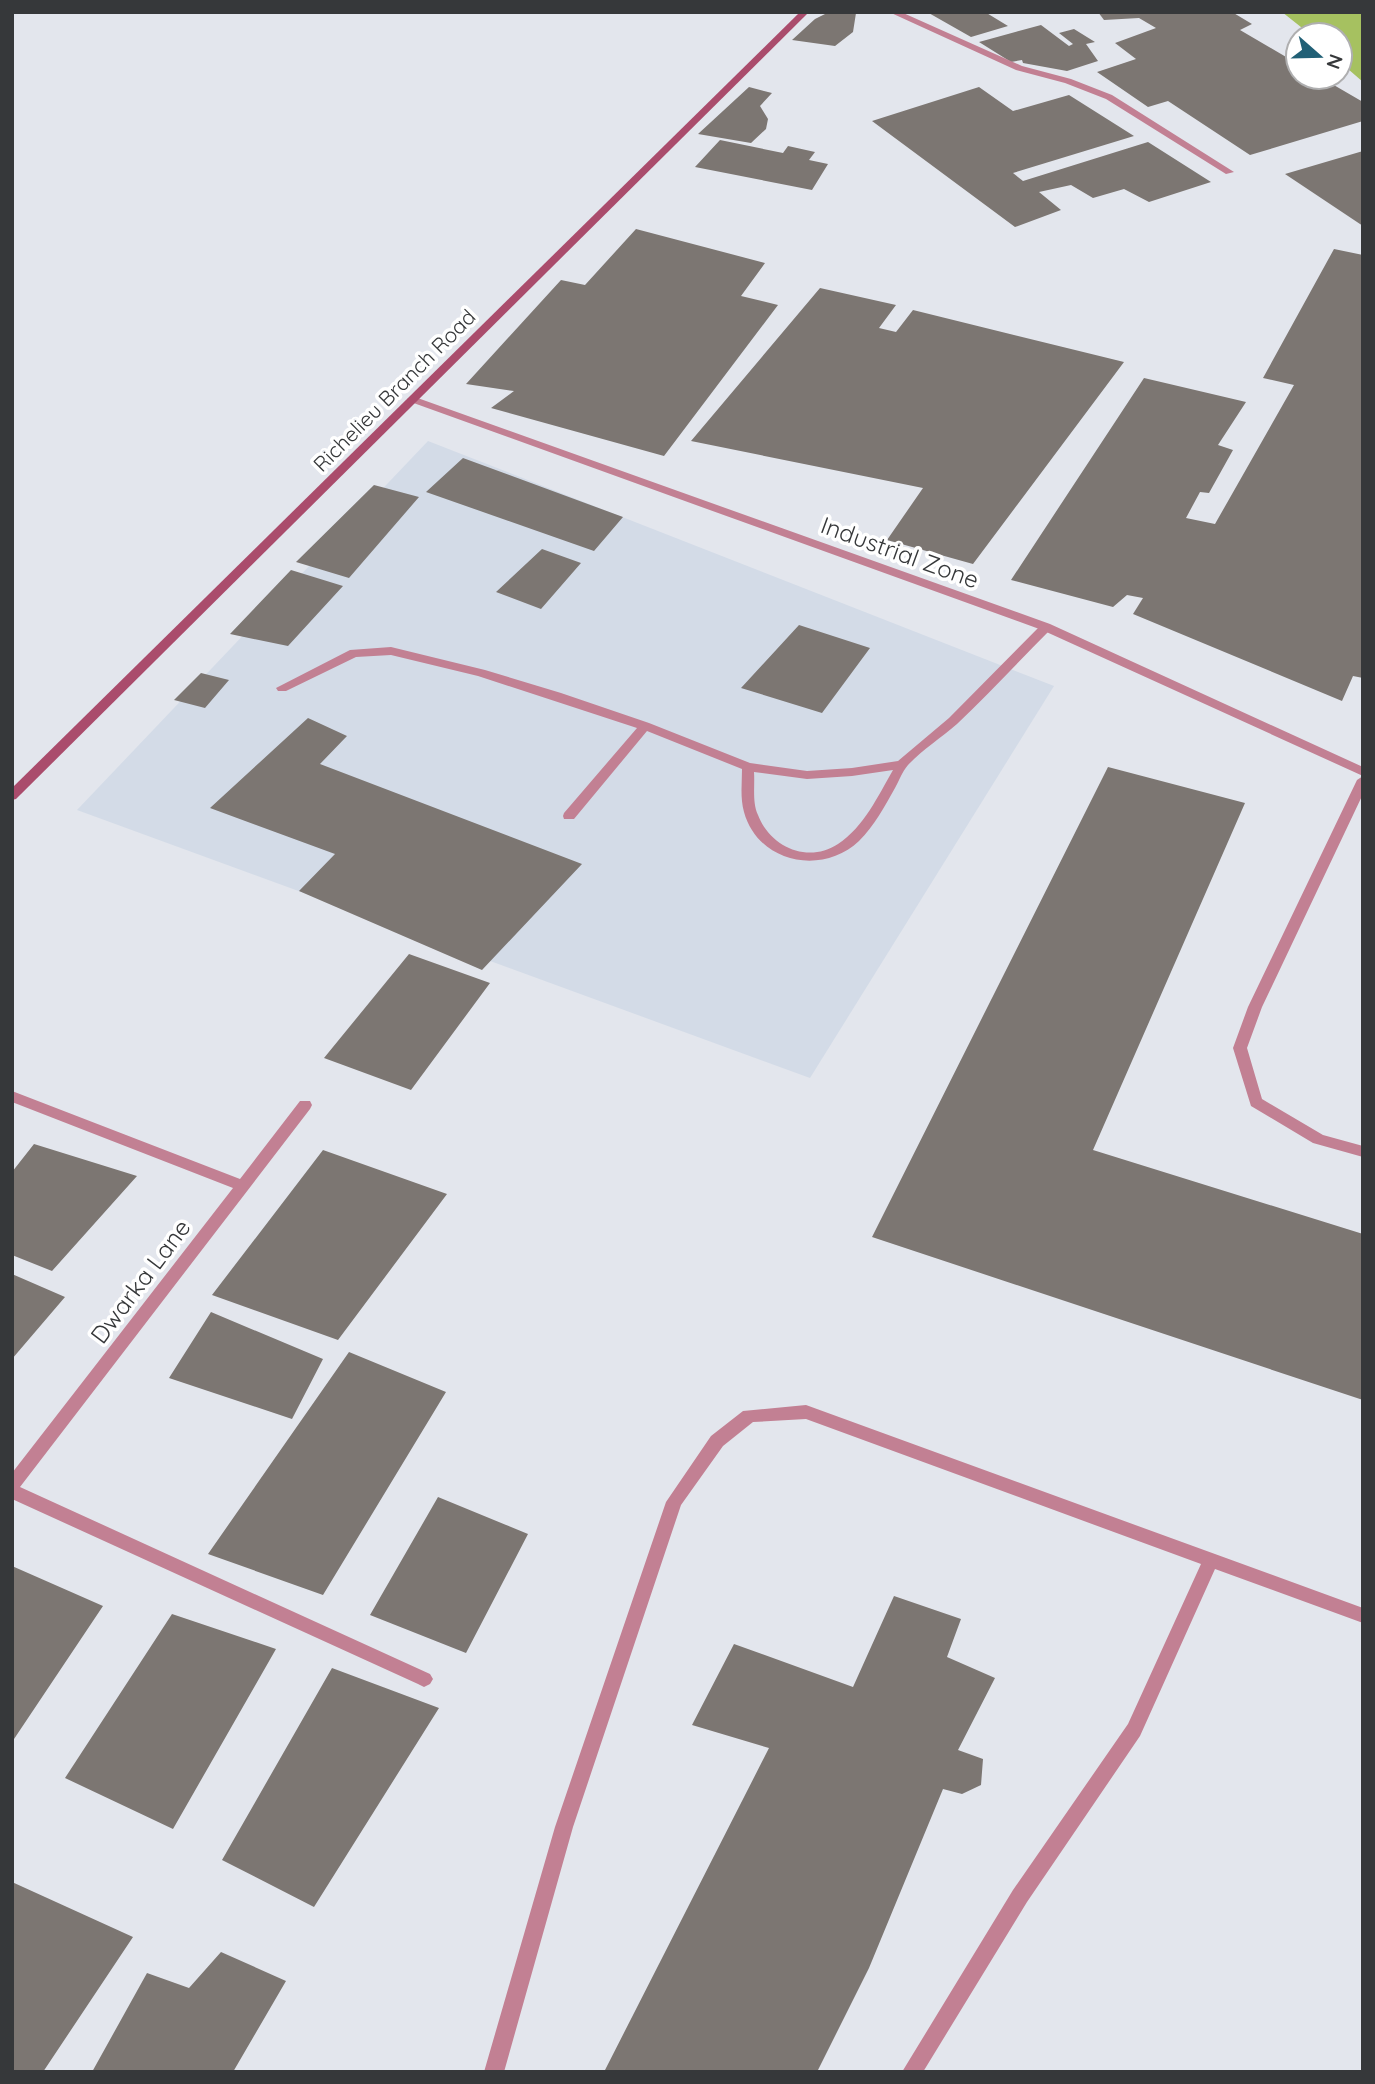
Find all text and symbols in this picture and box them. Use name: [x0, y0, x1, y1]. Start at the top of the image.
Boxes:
north arrow: [1284, 21, 1354, 91]
text: N: [1321, 51, 1349, 72]
street label: Richelieu Branch Road: [307, 303, 481, 477]
street label: Industrial Zone: [817, 509, 983, 595]
street label: Dwarka Lane: [84, 1213, 196, 1349]

